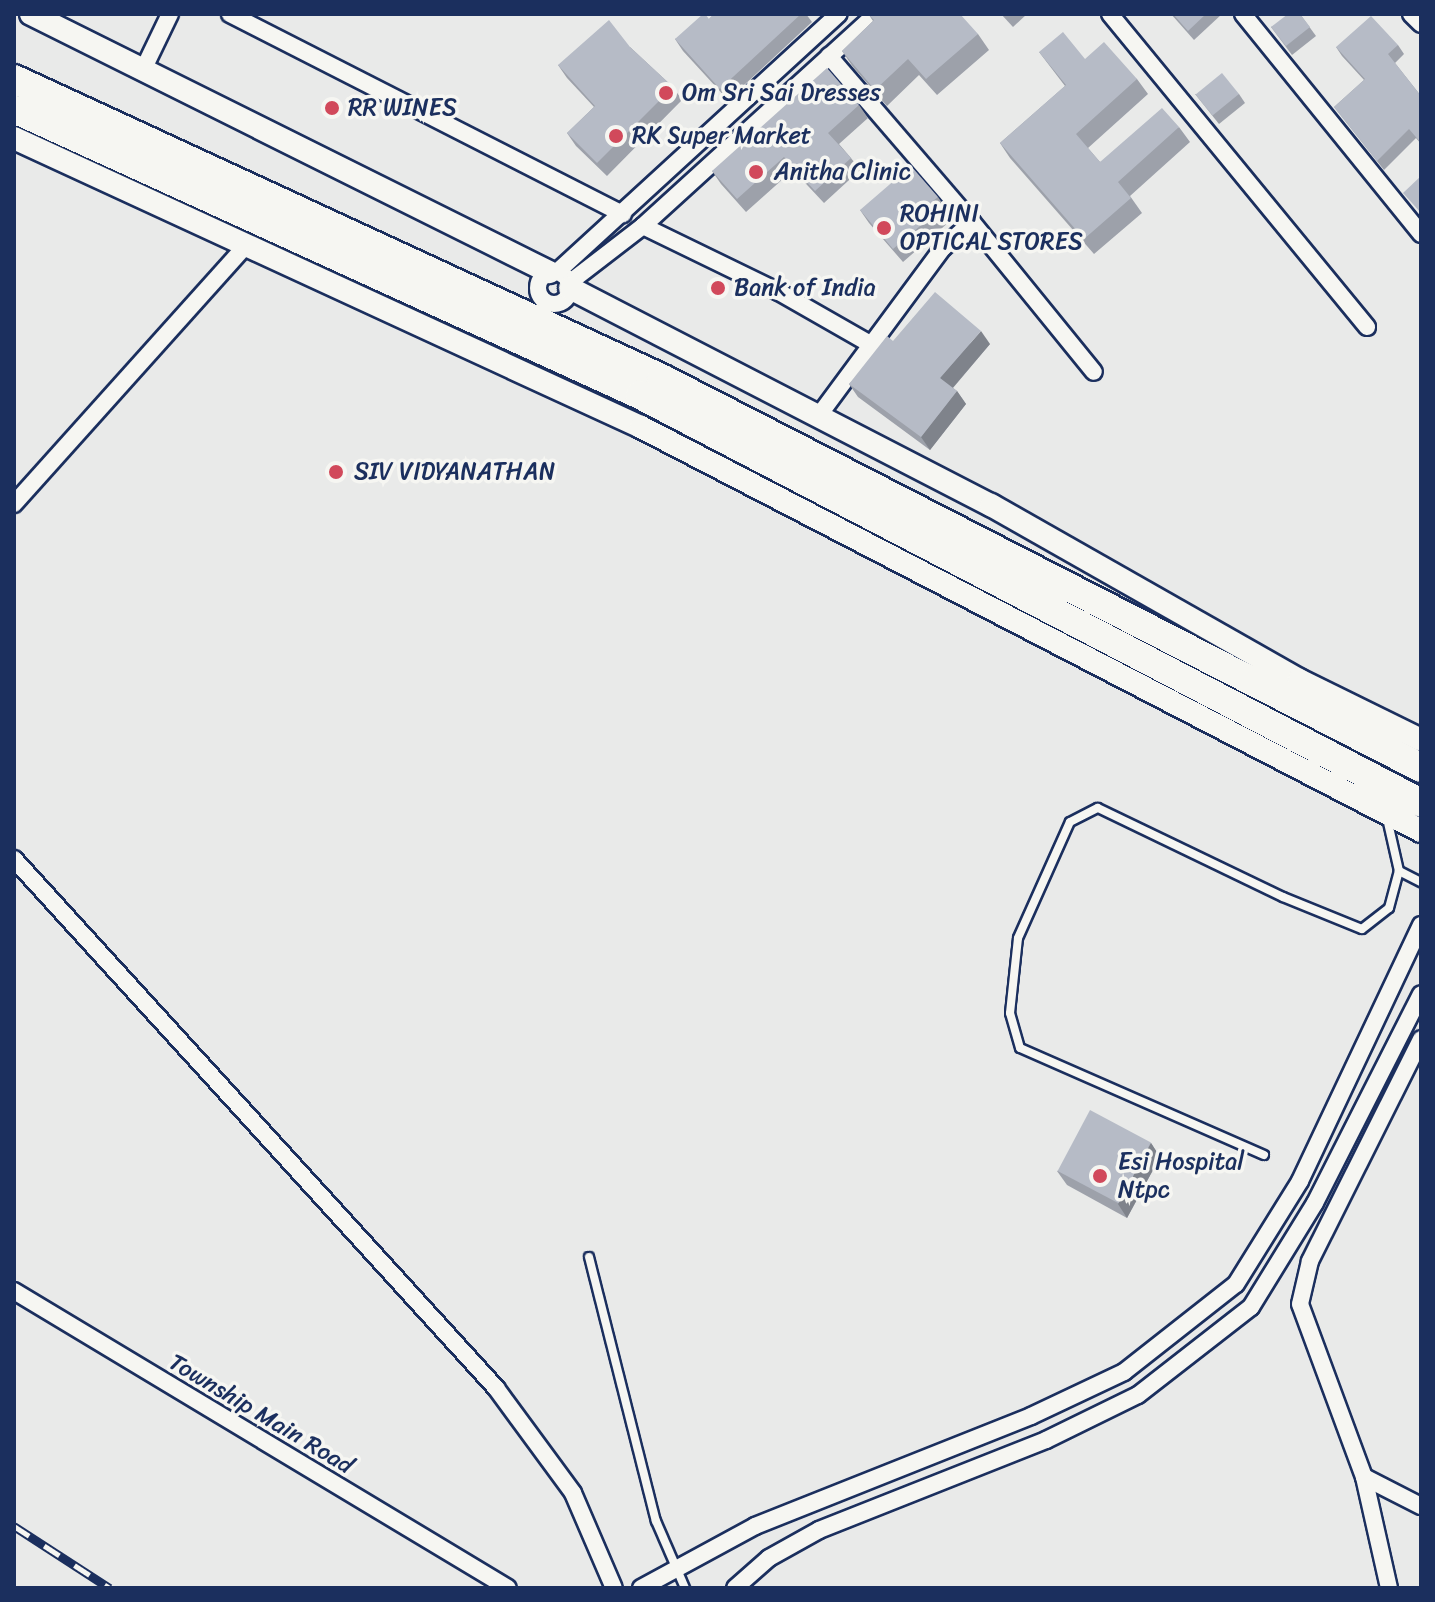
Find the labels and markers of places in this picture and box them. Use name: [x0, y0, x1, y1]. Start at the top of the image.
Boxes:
place label: Om Sri Sai Dresses: [682, 79, 881, 107]
marker: Om Sri Sai Dresses: [657, 84, 675, 102]
place label: RR WINES: [348, 94, 454, 122]
marker: RR WINES: [323, 99, 341, 117]
place label: RK Super Market: [632, 122, 813, 150]
marker: RK Super Market: [607, 127, 625, 145]
place label: Anitha Clinic: [774, 158, 911, 186]
marker: Anitha Clinic: [745, 161, 767, 183]
place label: ROHINI OPTICAL STORES: [900, 200, 1084, 256]
marker: ROHINI OPTICAL STORES: [875, 219, 893, 237]
place label: Bank of India: [734, 274, 876, 302]
marker: Bank of India: [709, 279, 727, 297]
place label: SIV VIDYANATHAN: [354, 458, 556, 486]
marker: SIV VIDYANATHAN: [325, 461, 347, 483]
place label: Esi Hospital Ntpc: [1118, 1148, 1243, 1204]
marker: Esi Hospital Ntpc: [1089, 1165, 1111, 1187]

